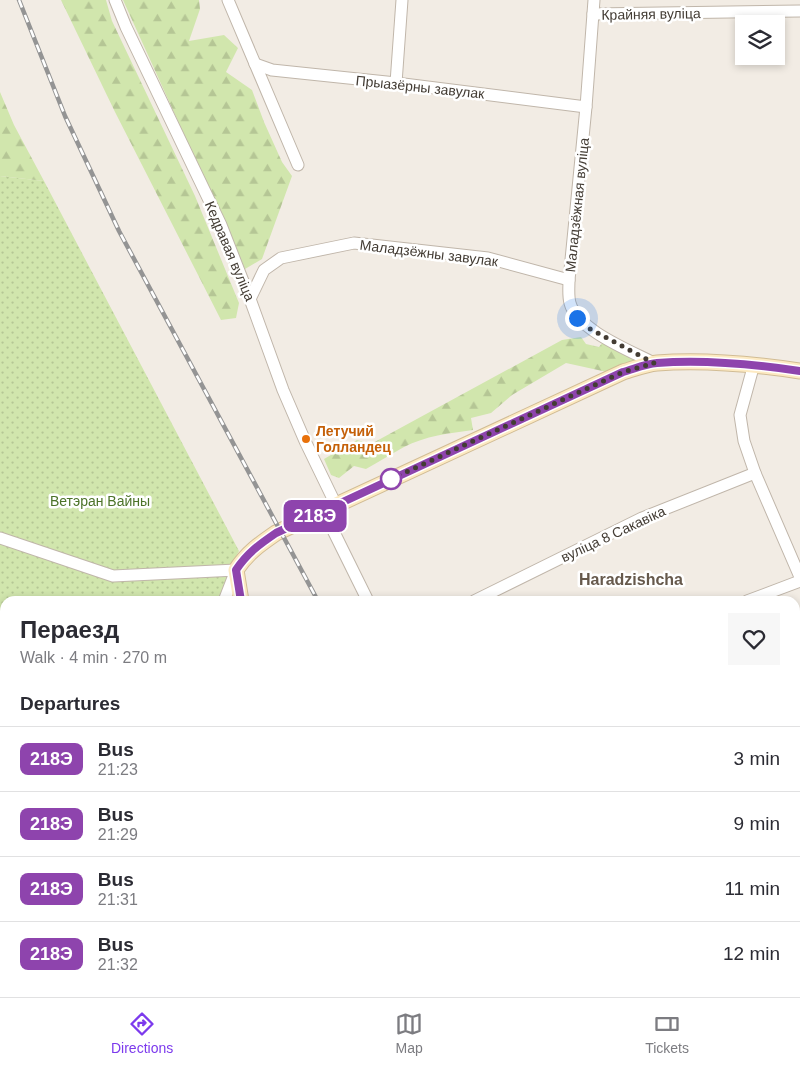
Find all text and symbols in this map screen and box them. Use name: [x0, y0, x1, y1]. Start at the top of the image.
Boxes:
street label: Крайняя вуліца: [601, 5, 701, 23]
map controls: [735, 15, 785, 65]
button: layers: [735, 15, 785, 65]
street label: Прыазёрны завулак: [355, 72, 486, 102]
street label: Маладзёжная вуліца: [562, 137, 592, 273]
street label: Кедравая вуліца: [202, 199, 258, 303]
street label: Маладзёжны завулак: [359, 237, 500, 270]
your location: [565, 306, 590, 331]
place label: Летучий Голландец: [316, 423, 391, 455]
marker: Летучий Голландец: [300, 433, 312, 445]
unlabelled marker: [380, 468, 402, 490]
park label: Ветэран Вайны: [50, 493, 150, 509]
line badge: 218Э: [280, 500, 350, 532]
street label: вуліца 8 Сакавіка: [558, 503, 668, 565]
text: 218Э: [294, 506, 336, 526]
district label: Haradzishcha: [579, 571, 683, 588]
button: heart: [728, 613, 780, 665]
text: Пераезд: [20, 616, 119, 643]
text: Walk · 4 min · 270 m: [20, 649, 167, 666]
text: Departures: [20, 693, 120, 714]
text: Bus: [98, 739, 134, 760]
text: 3 min: [734, 748, 780, 769]
text: 218Э: [30, 749, 73, 769]
text: 21:23: [98, 761, 138, 778]
text: Bus: [98, 804, 134, 825]
text: 9 min: [734, 813, 780, 834]
text: 218Э: [30, 814, 73, 834]
text: 21:29: [98, 826, 138, 843]
text: Bus: [98, 869, 134, 890]
text: 11 min: [724, 878, 780, 899]
text: 218Э: [30, 879, 73, 899]
text: 21:31: [98, 891, 138, 908]
text: Bus: [98, 934, 134, 955]
text: 12 min: [723, 943, 780, 964]
text: 218Э: [30, 944, 73, 964]
text: 21:32: [98, 956, 138, 973]
tab: Directions: [111, 1010, 173, 1056]
tab: Map: [395, 1010, 423, 1056]
tab: Tickets: [645, 1010, 689, 1056]

